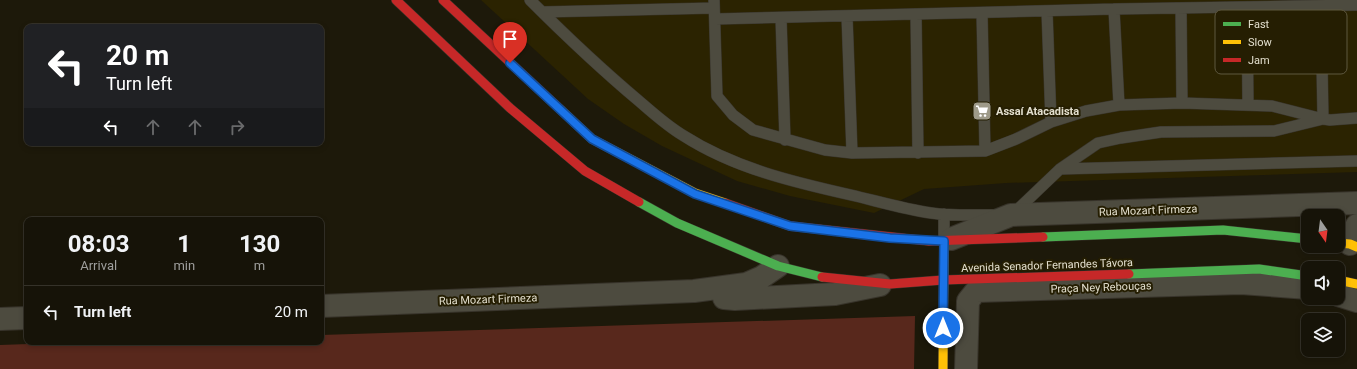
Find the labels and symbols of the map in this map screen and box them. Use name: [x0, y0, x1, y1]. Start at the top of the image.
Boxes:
legend: [1215, 10, 1347, 74]
text: Fast: [1248, 18, 1270, 31]
pin: [493, 22, 527, 63]
text: Slow: [1248, 36, 1272, 49]
text: Jam: [1248, 54, 1270, 67]
supermarket icon: Assaí Atacadista: [971, 100, 993, 122]
place label: Assaí Atacadista: [996, 105, 1079, 118]
street label: Rua Mozart Firmeza: [1099, 202, 1197, 219]
north arrow: [1301, 209, 1345, 253]
street label: Avenida Senador Fernandes Távora: [961, 256, 1133, 275]
street label: Praça Ney Rebouças: [1050, 279, 1152, 296]
street label: Rua Mozart Firmeza: [439, 291, 537, 308]
position arrow: [922, 307, 964, 349]

